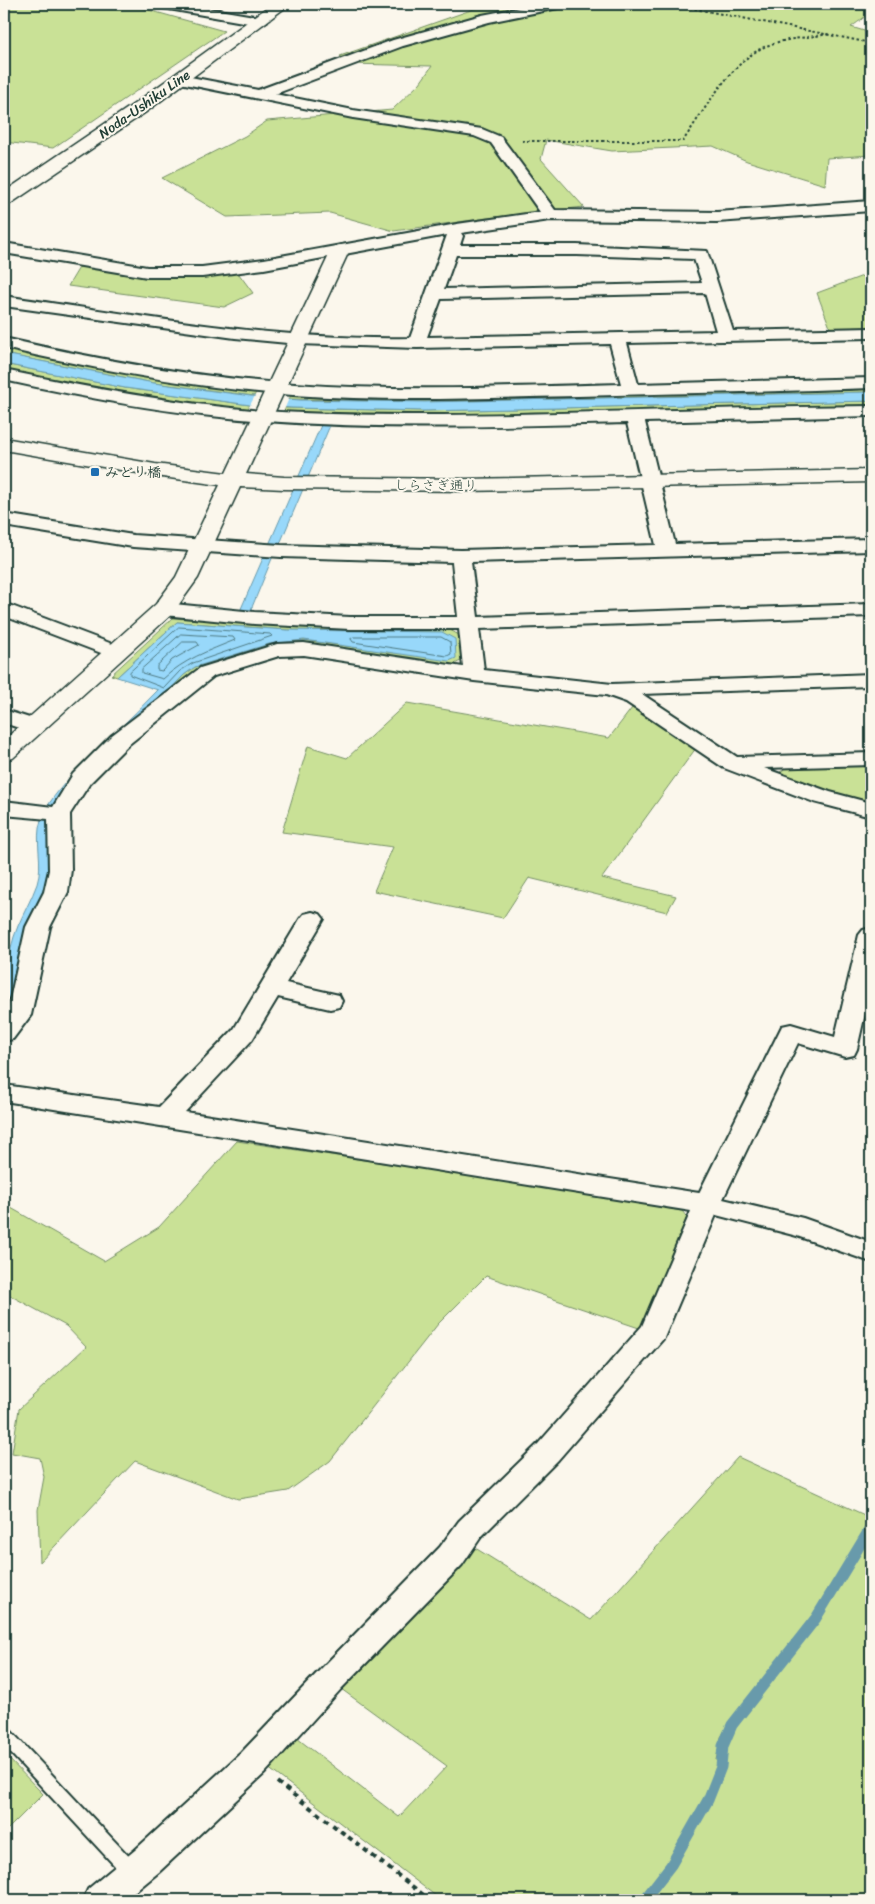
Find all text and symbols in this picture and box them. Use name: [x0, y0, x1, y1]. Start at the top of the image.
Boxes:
street label: Noda-Ushiku Line: [93, 63, 196, 146]
place label: みどり橋: [105, 460, 161, 485]
marker: みどり橋: [89, 466, 101, 478]
street label: しらさぎ通り: [394, 473, 478, 498]

